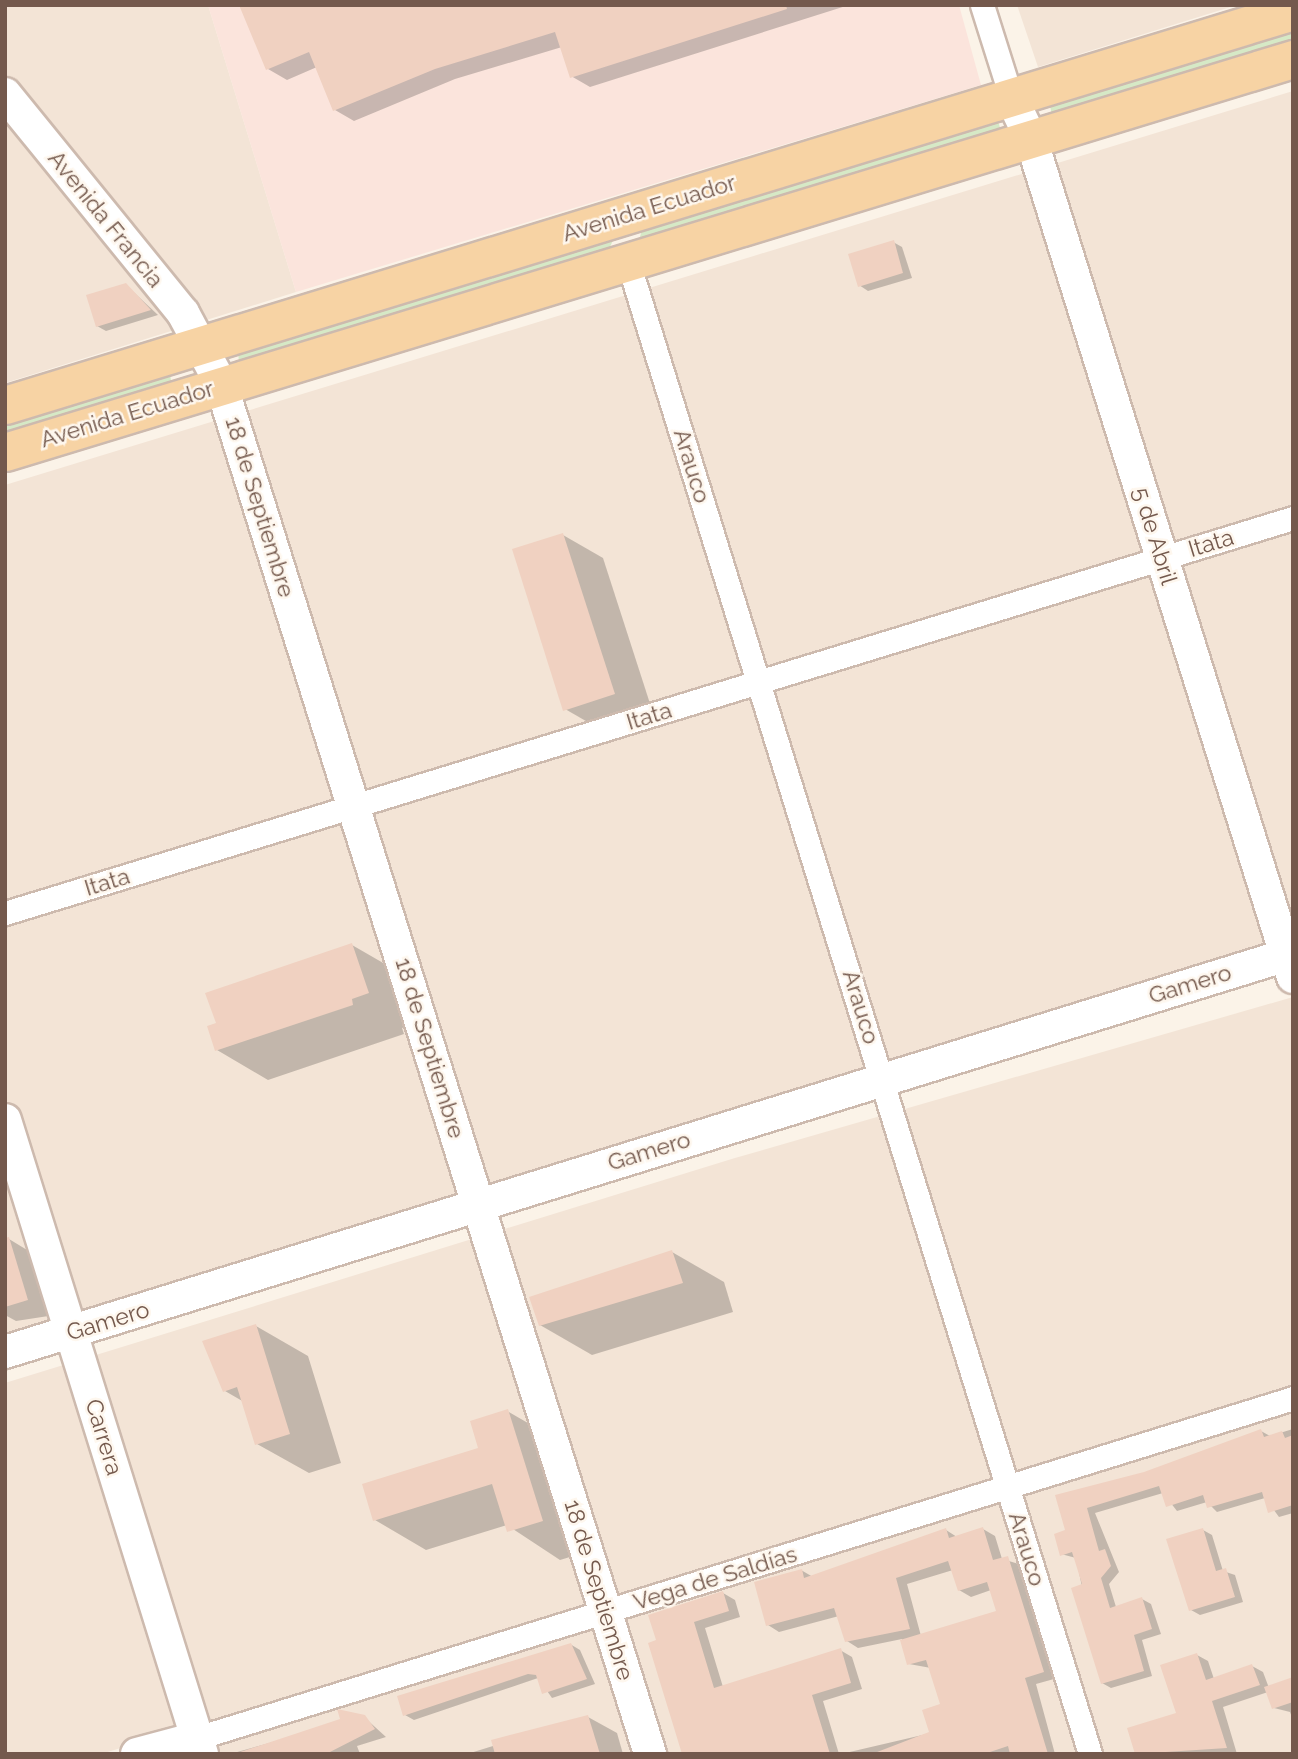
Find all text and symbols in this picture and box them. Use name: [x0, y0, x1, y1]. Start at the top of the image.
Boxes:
street label: Avenida Francia: [42, 145, 170, 293]
street label: Avenida Ecuador: [559, 169, 739, 247]
street label: Avenida Ecuador: [37, 375, 217, 453]
street label: 18 de Septiembre: [219, 413, 301, 601]
street label: Arauco: [668, 426, 716, 506]
street label: 5 de Abril: [1127, 484, 1183, 588]
street label: Itata: [1185, 523, 1237, 563]
street label: Itata: [623, 696, 675, 736]
street label: Itata: [81, 862, 133, 902]
street label: 18 de Septiembre: [389, 954, 471, 1142]
street label: Gamero: [1145, 958, 1235, 1010]
street label: Arauco: [837, 967, 885, 1047]
street label: Gamero: [604, 1125, 694, 1177]
street label: Gamero: [63, 1295, 153, 1347]
street label: Carrera: [79, 1396, 129, 1478]
street label: 18 de Septiembre: [558, 1496, 640, 1684]
street label: Arauco: [1003, 1509, 1051, 1589]
street label: Vega de Saldías: [630, 1540, 800, 1616]

